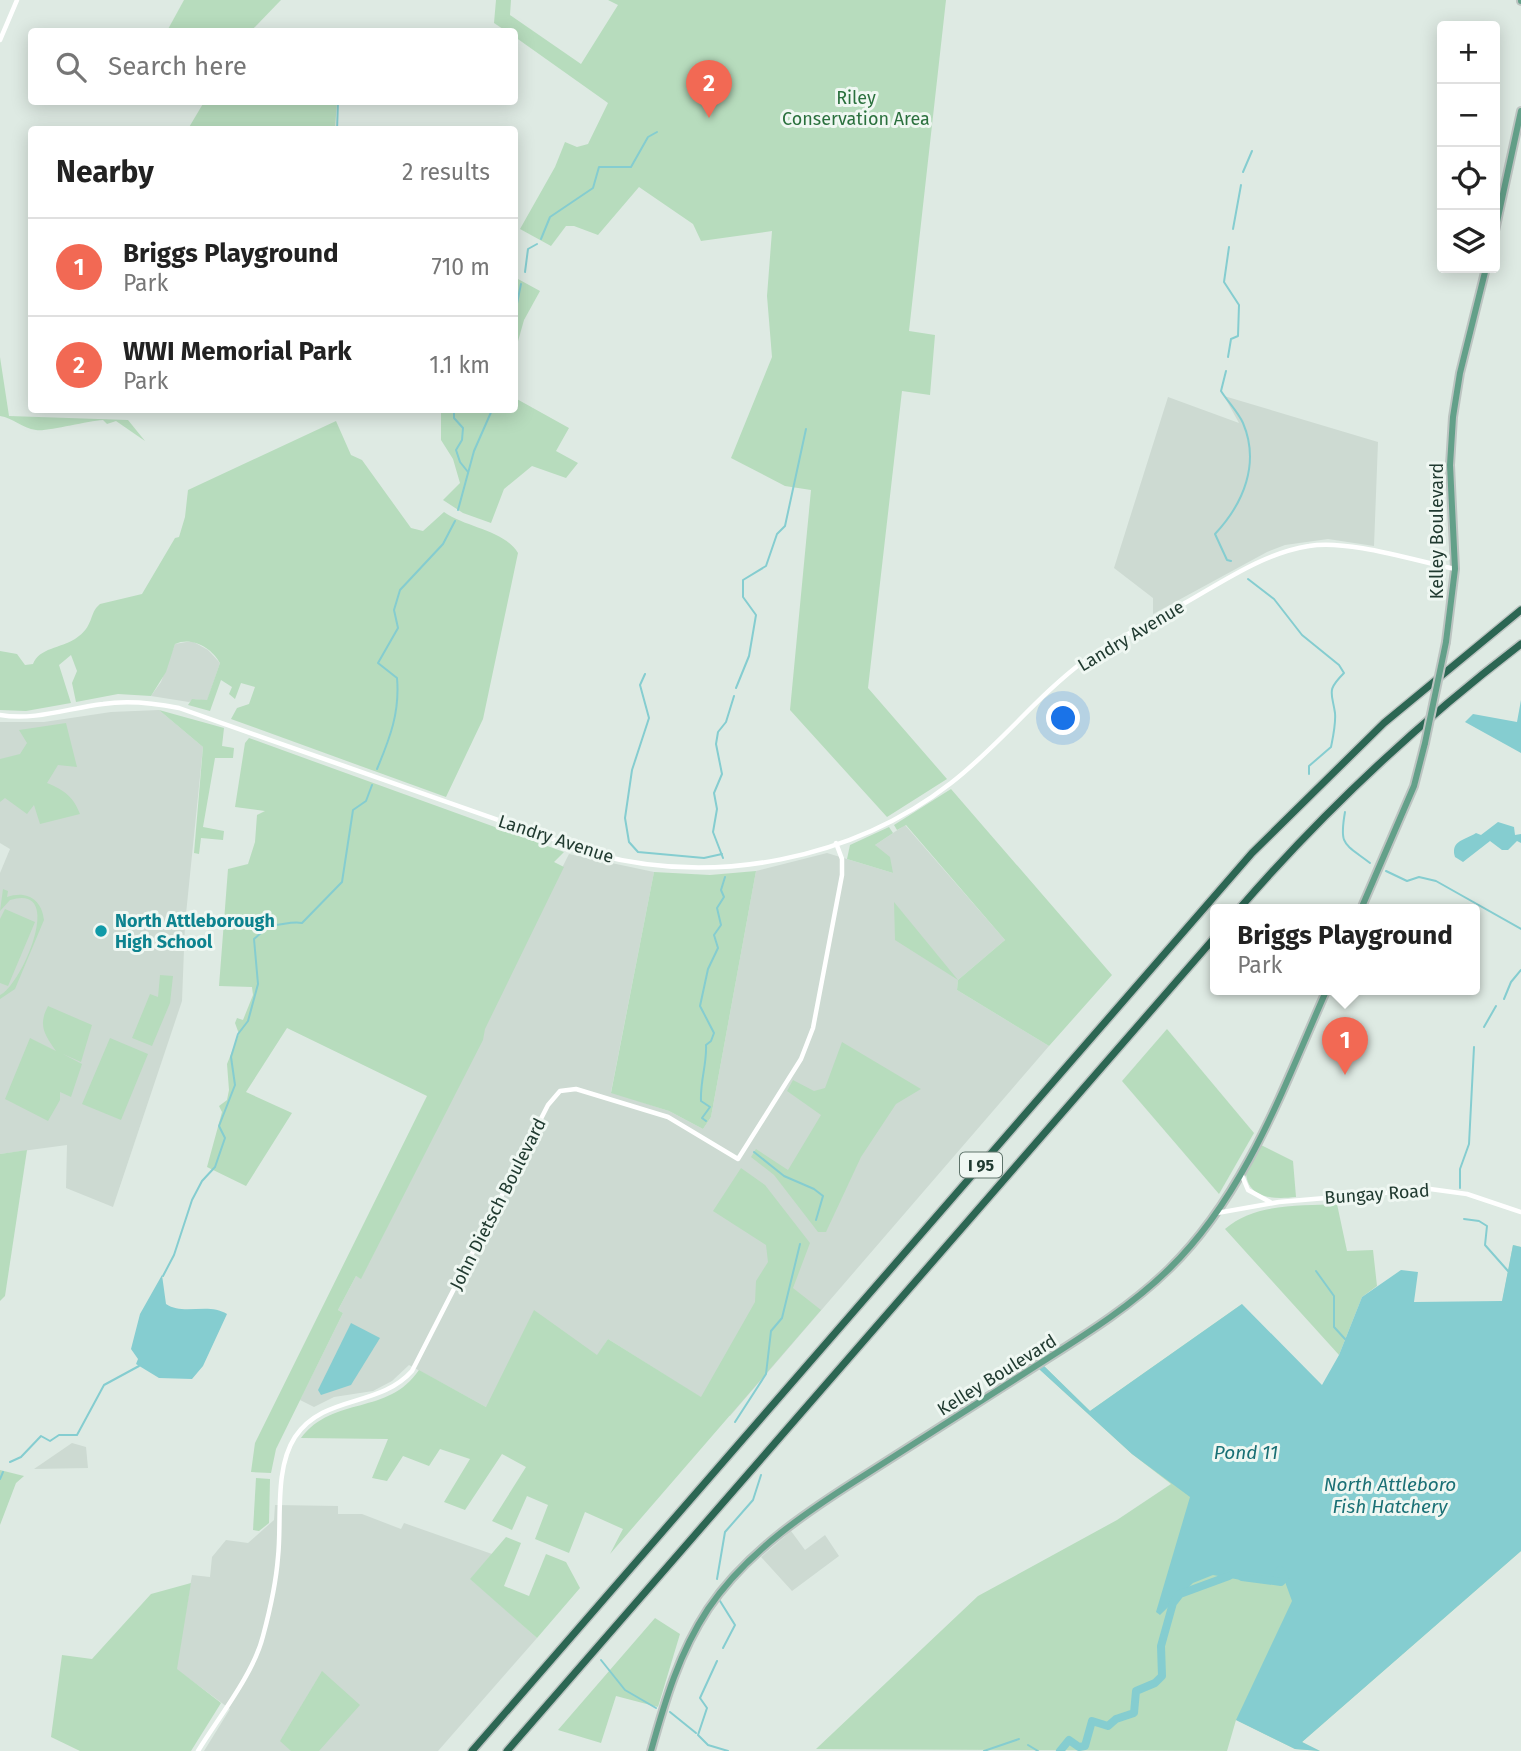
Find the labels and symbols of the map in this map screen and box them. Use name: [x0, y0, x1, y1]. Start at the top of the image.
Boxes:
pin: 2: [686, 60, 732, 118]
park label: Riley Conservation Area: [782, 87, 930, 130]
street label: Kelley Boulevard: [1426, 463, 1448, 599]
street label: Landry Avenue: [1074, 596, 1188, 676]
your location: [1046, 701, 1080, 735]
street label: Landry Avenue: [495, 810, 617, 868]
place label: North Attleborough High School: [115, 910, 275, 953]
marker: North Attleborough High School: [93, 923, 109, 939]
pin: 1: [1322, 1017, 1368, 1075]
street label: John Dietsch Boulevard: [445, 1115, 551, 1293]
road number: I 95: [960, 1152, 1002, 1177]
street label: Bungay Road: [1324, 1179, 1430, 1209]
street label: Kelley Boulevard: [933, 1330, 1061, 1420]
water label: Pond 11: [1214, 1441, 1278, 1464]
water label: North Attleboro Fish Hatchery: [1324, 1473, 1456, 1518]

